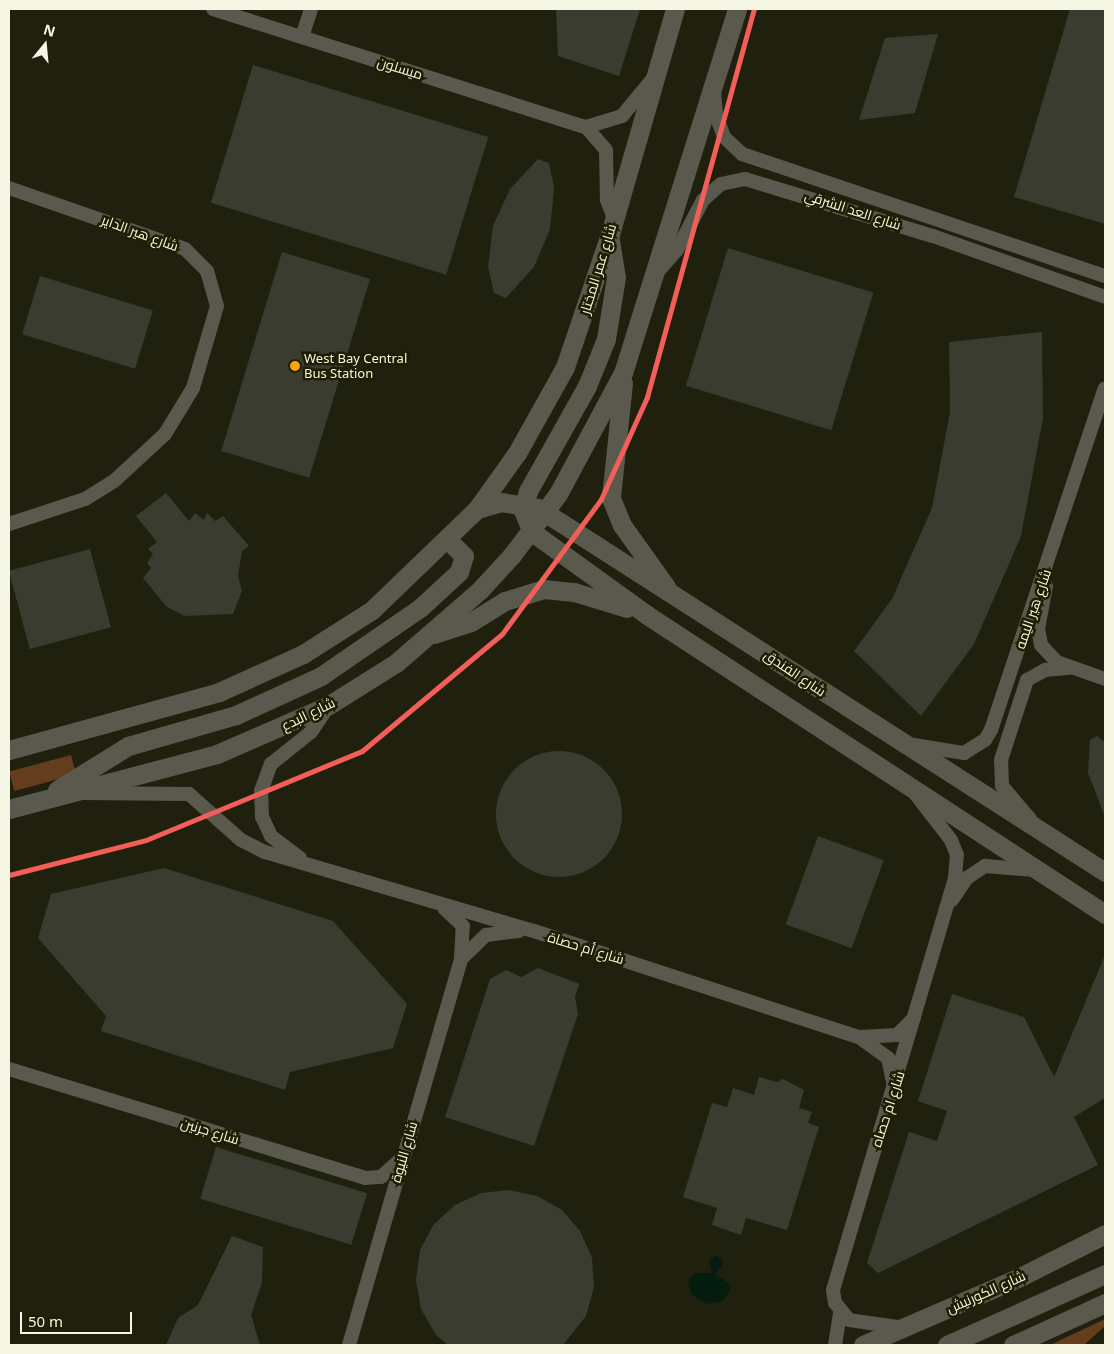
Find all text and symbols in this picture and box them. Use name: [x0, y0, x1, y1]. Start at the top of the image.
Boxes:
text: N: [41, 19, 58, 41]
north arrow: [20, 20, 70, 70]
street label: ميسلون: [375, 53, 425, 83]
street label: شارع العد الشرقي: [803, 187, 903, 233]
street label: شارع هير الداير: [99, 211, 181, 255]
street label: شارع عمر المختار: [576, 222, 620, 316]
place label: West Bay Central Bus Station: [304, 351, 407, 382]
marker: West Bay Central Bus Station: [290, 361, 300, 371]
street label: شارع هير اليمه: [1012, 567, 1054, 651]
street label: شارع الفندق: [761, 646, 829, 700]
street label: شارع البدع: [278, 694, 338, 734]
street label: شارع أم حصاة: [546, 928, 626, 968]
street label: شارع ام حصاه: [868, 1069, 908, 1149]
street label: شارع جرنين: [179, 1114, 241, 1148]
street label: شارع النيوة: [387, 1119, 421, 1185]
street label: شارع الكورنيش: [944, 1267, 1028, 1317]
scale bar: [22, 1302, 135, 1334]
text: 50 m: [28, 1311, 63, 1331]

